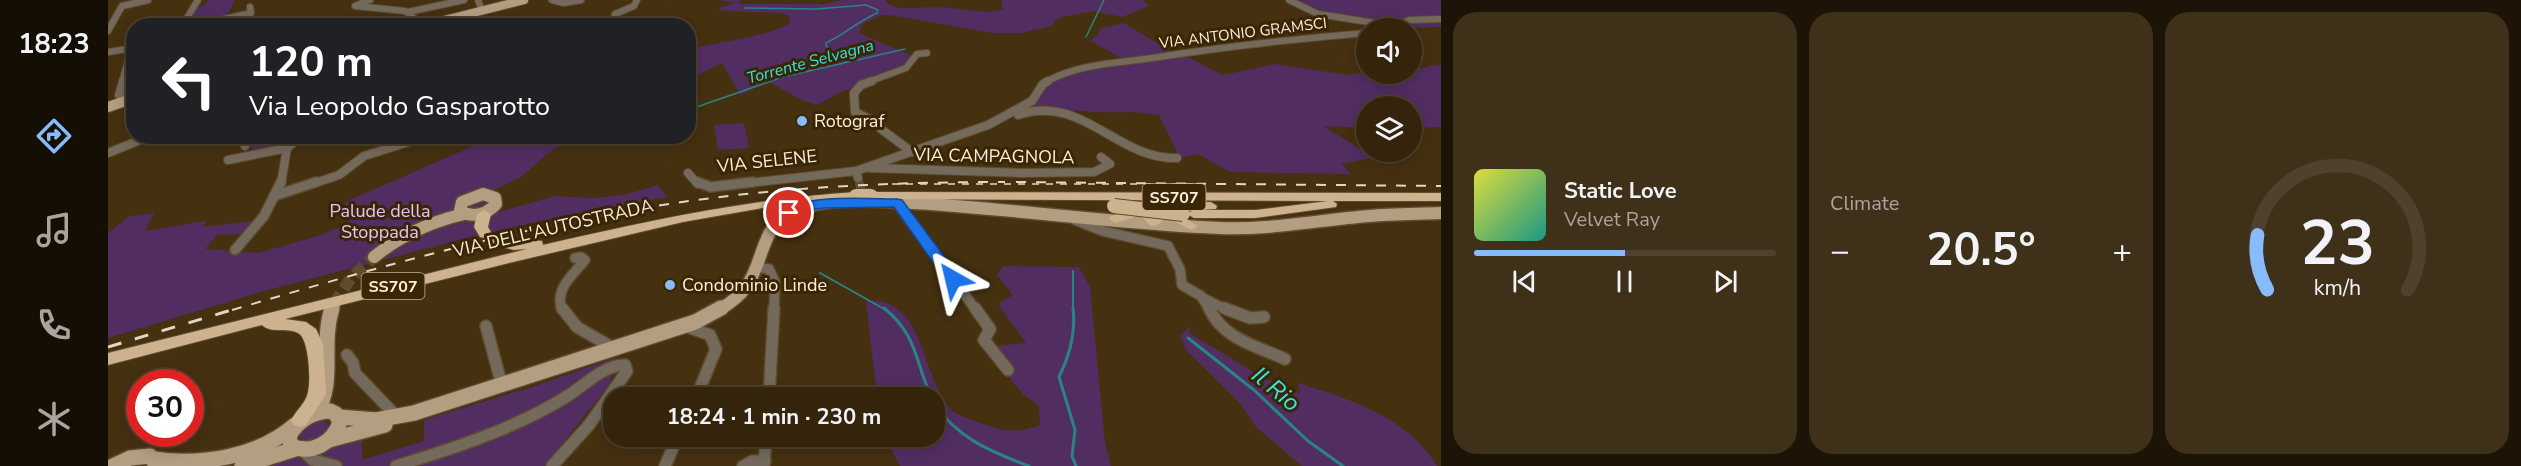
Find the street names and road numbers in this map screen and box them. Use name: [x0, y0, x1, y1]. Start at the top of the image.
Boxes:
street label: VIA ANTONIO GRAMSCI: [1157, 13, 1328, 53]
street label: VIA CAMPAGNOLA: [912, 143, 1075, 169]
street label: VIA SELENE: [715, 144, 818, 178]
road number: SS707: [1142, 184, 1206, 210]
street label: VIA DELL'AUTOSTRADA: [449, 193, 656, 263]
road number: SS707: [362, 273, 424, 299]

